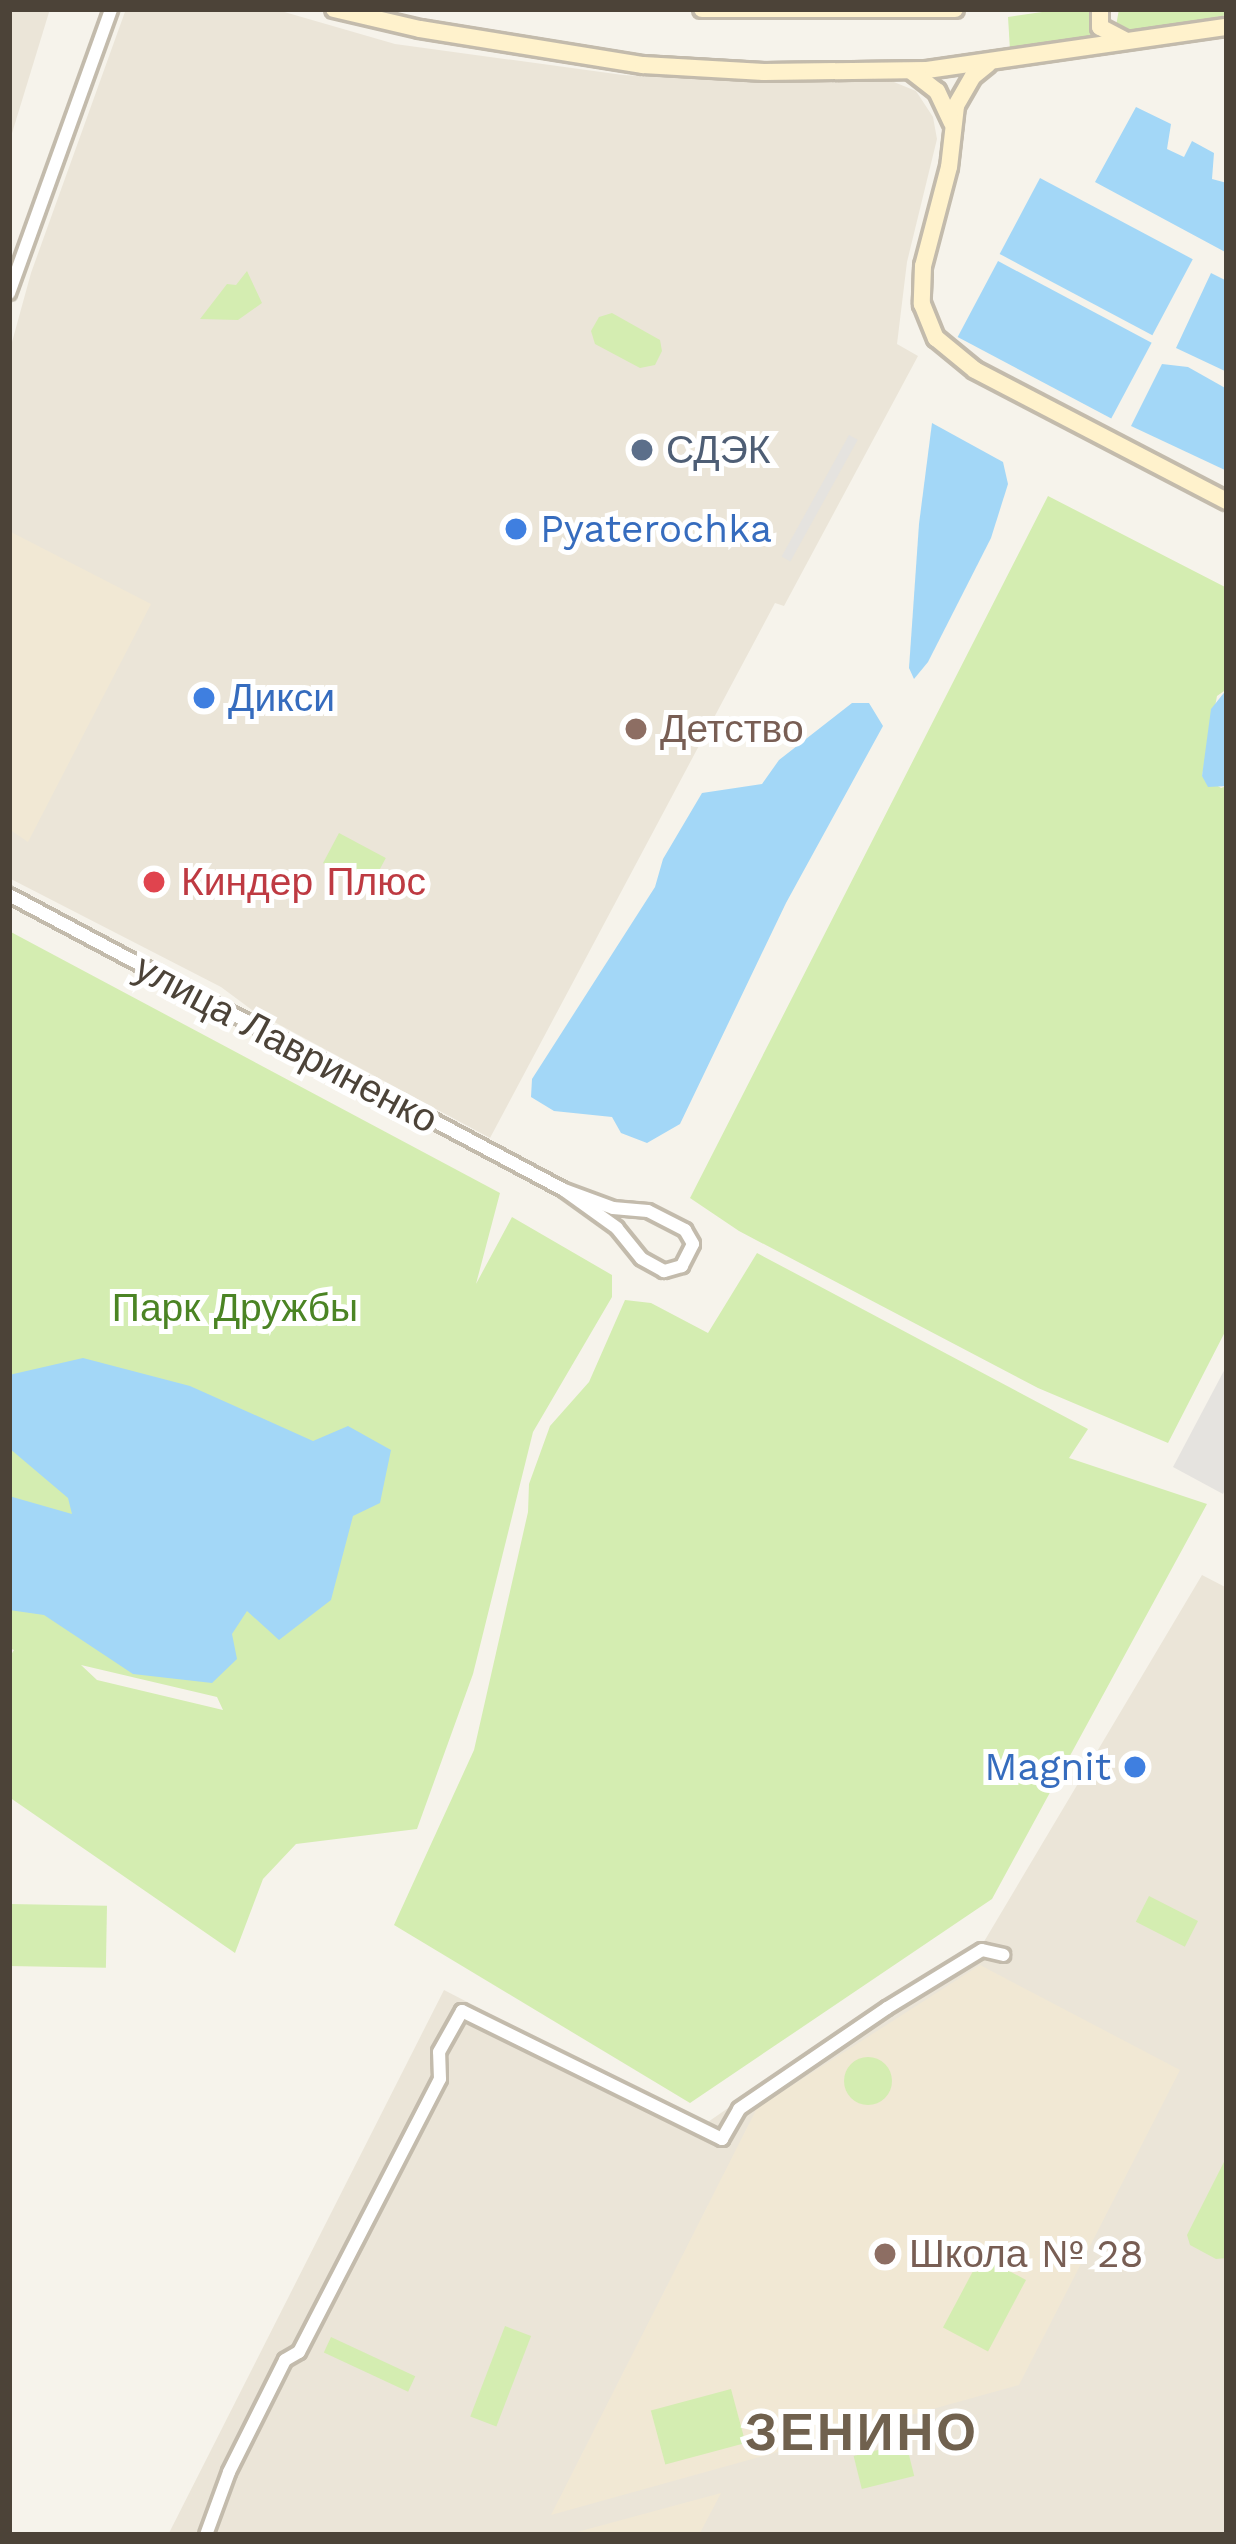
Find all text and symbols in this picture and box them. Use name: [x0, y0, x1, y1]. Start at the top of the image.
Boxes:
place label: СДЭК: [666, 427, 770, 473]
marker: СДЭК: [629, 437, 655, 463]
place label: Pyaterochka: [540, 506, 772, 552]
marker: Pyaterochka: [503, 516, 529, 542]
place label: Дикси: [228, 675, 335, 721]
marker: Дикси: [191, 685, 217, 711]
place label: Детство: [660, 706, 804, 752]
marker: Детство: [623, 716, 649, 742]
place label: Киндер Плюс: [181, 859, 426, 905]
marker: Киндер Плюс: [138, 866, 170, 898]
street label: улица Лавриненко: [127, 944, 445, 1144]
park label: Парк Дружбы: [112, 1285, 358, 1331]
place label: Magnit: [984, 1744, 1111, 1790]
marker: Magnit: [1122, 1754, 1148, 1780]
place label: Школа № 28: [909, 2231, 1144, 2277]
marker: Школа № 28: [872, 2241, 898, 2267]
district label: ЗЕНИНО: [745, 2402, 979, 2464]

